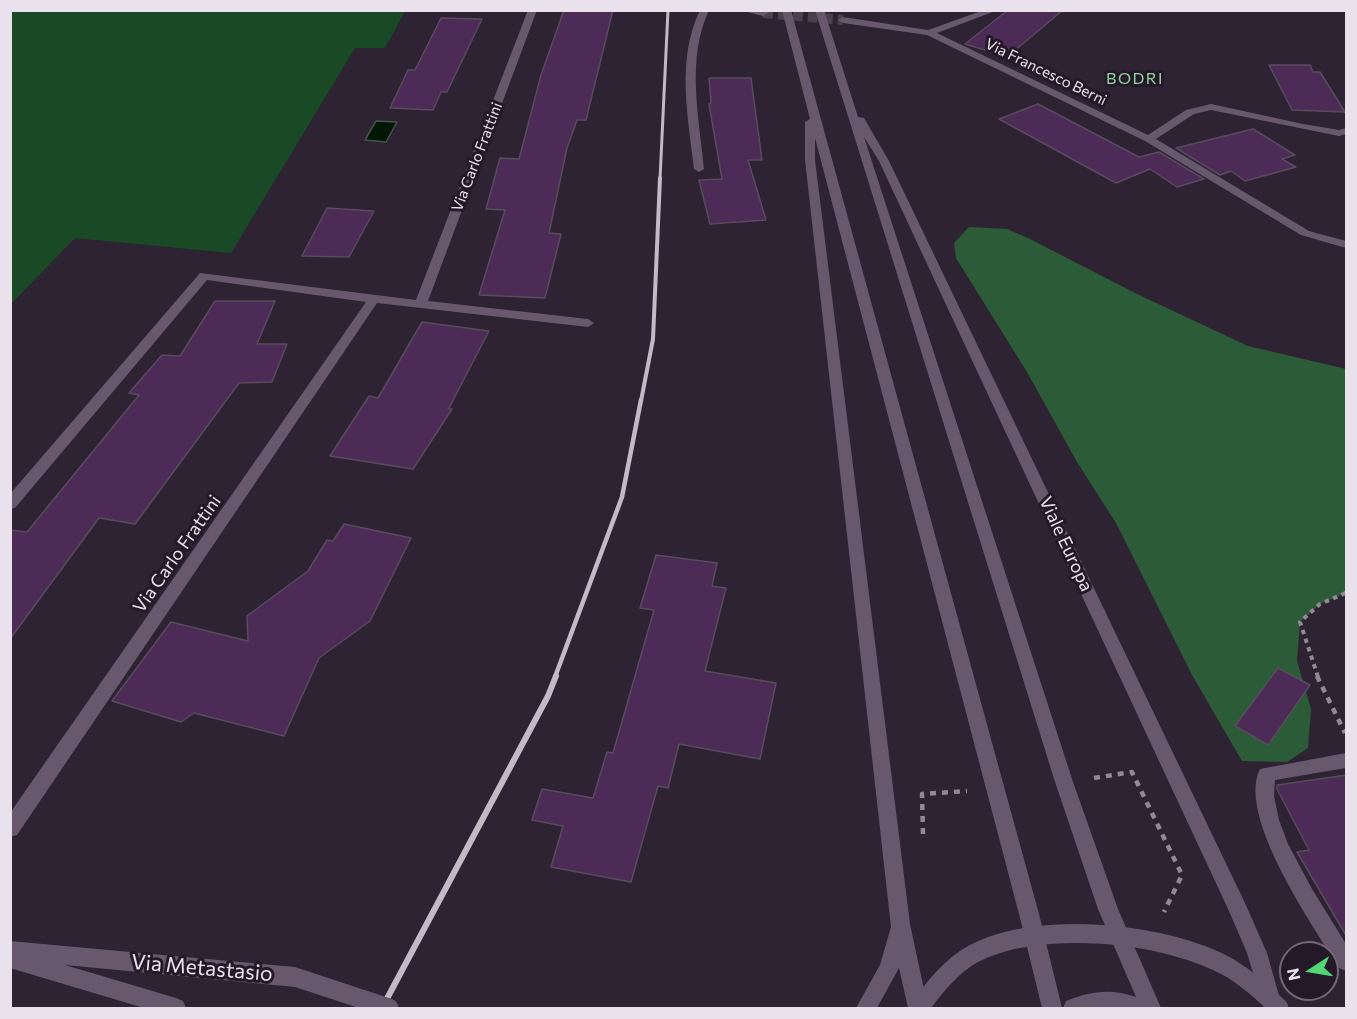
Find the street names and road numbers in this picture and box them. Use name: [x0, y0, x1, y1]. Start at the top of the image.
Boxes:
street label: Via Francesco Berni: [982, 35, 1110, 109]
street label: Via Carlo Frattini: [448, 100, 506, 214]
street label: Via Carlo Frattini: [128, 491, 226, 617]
street label: Viale Europa: [1035, 493, 1097, 595]
street label: Via Metastasio: [130, 949, 274, 987]

